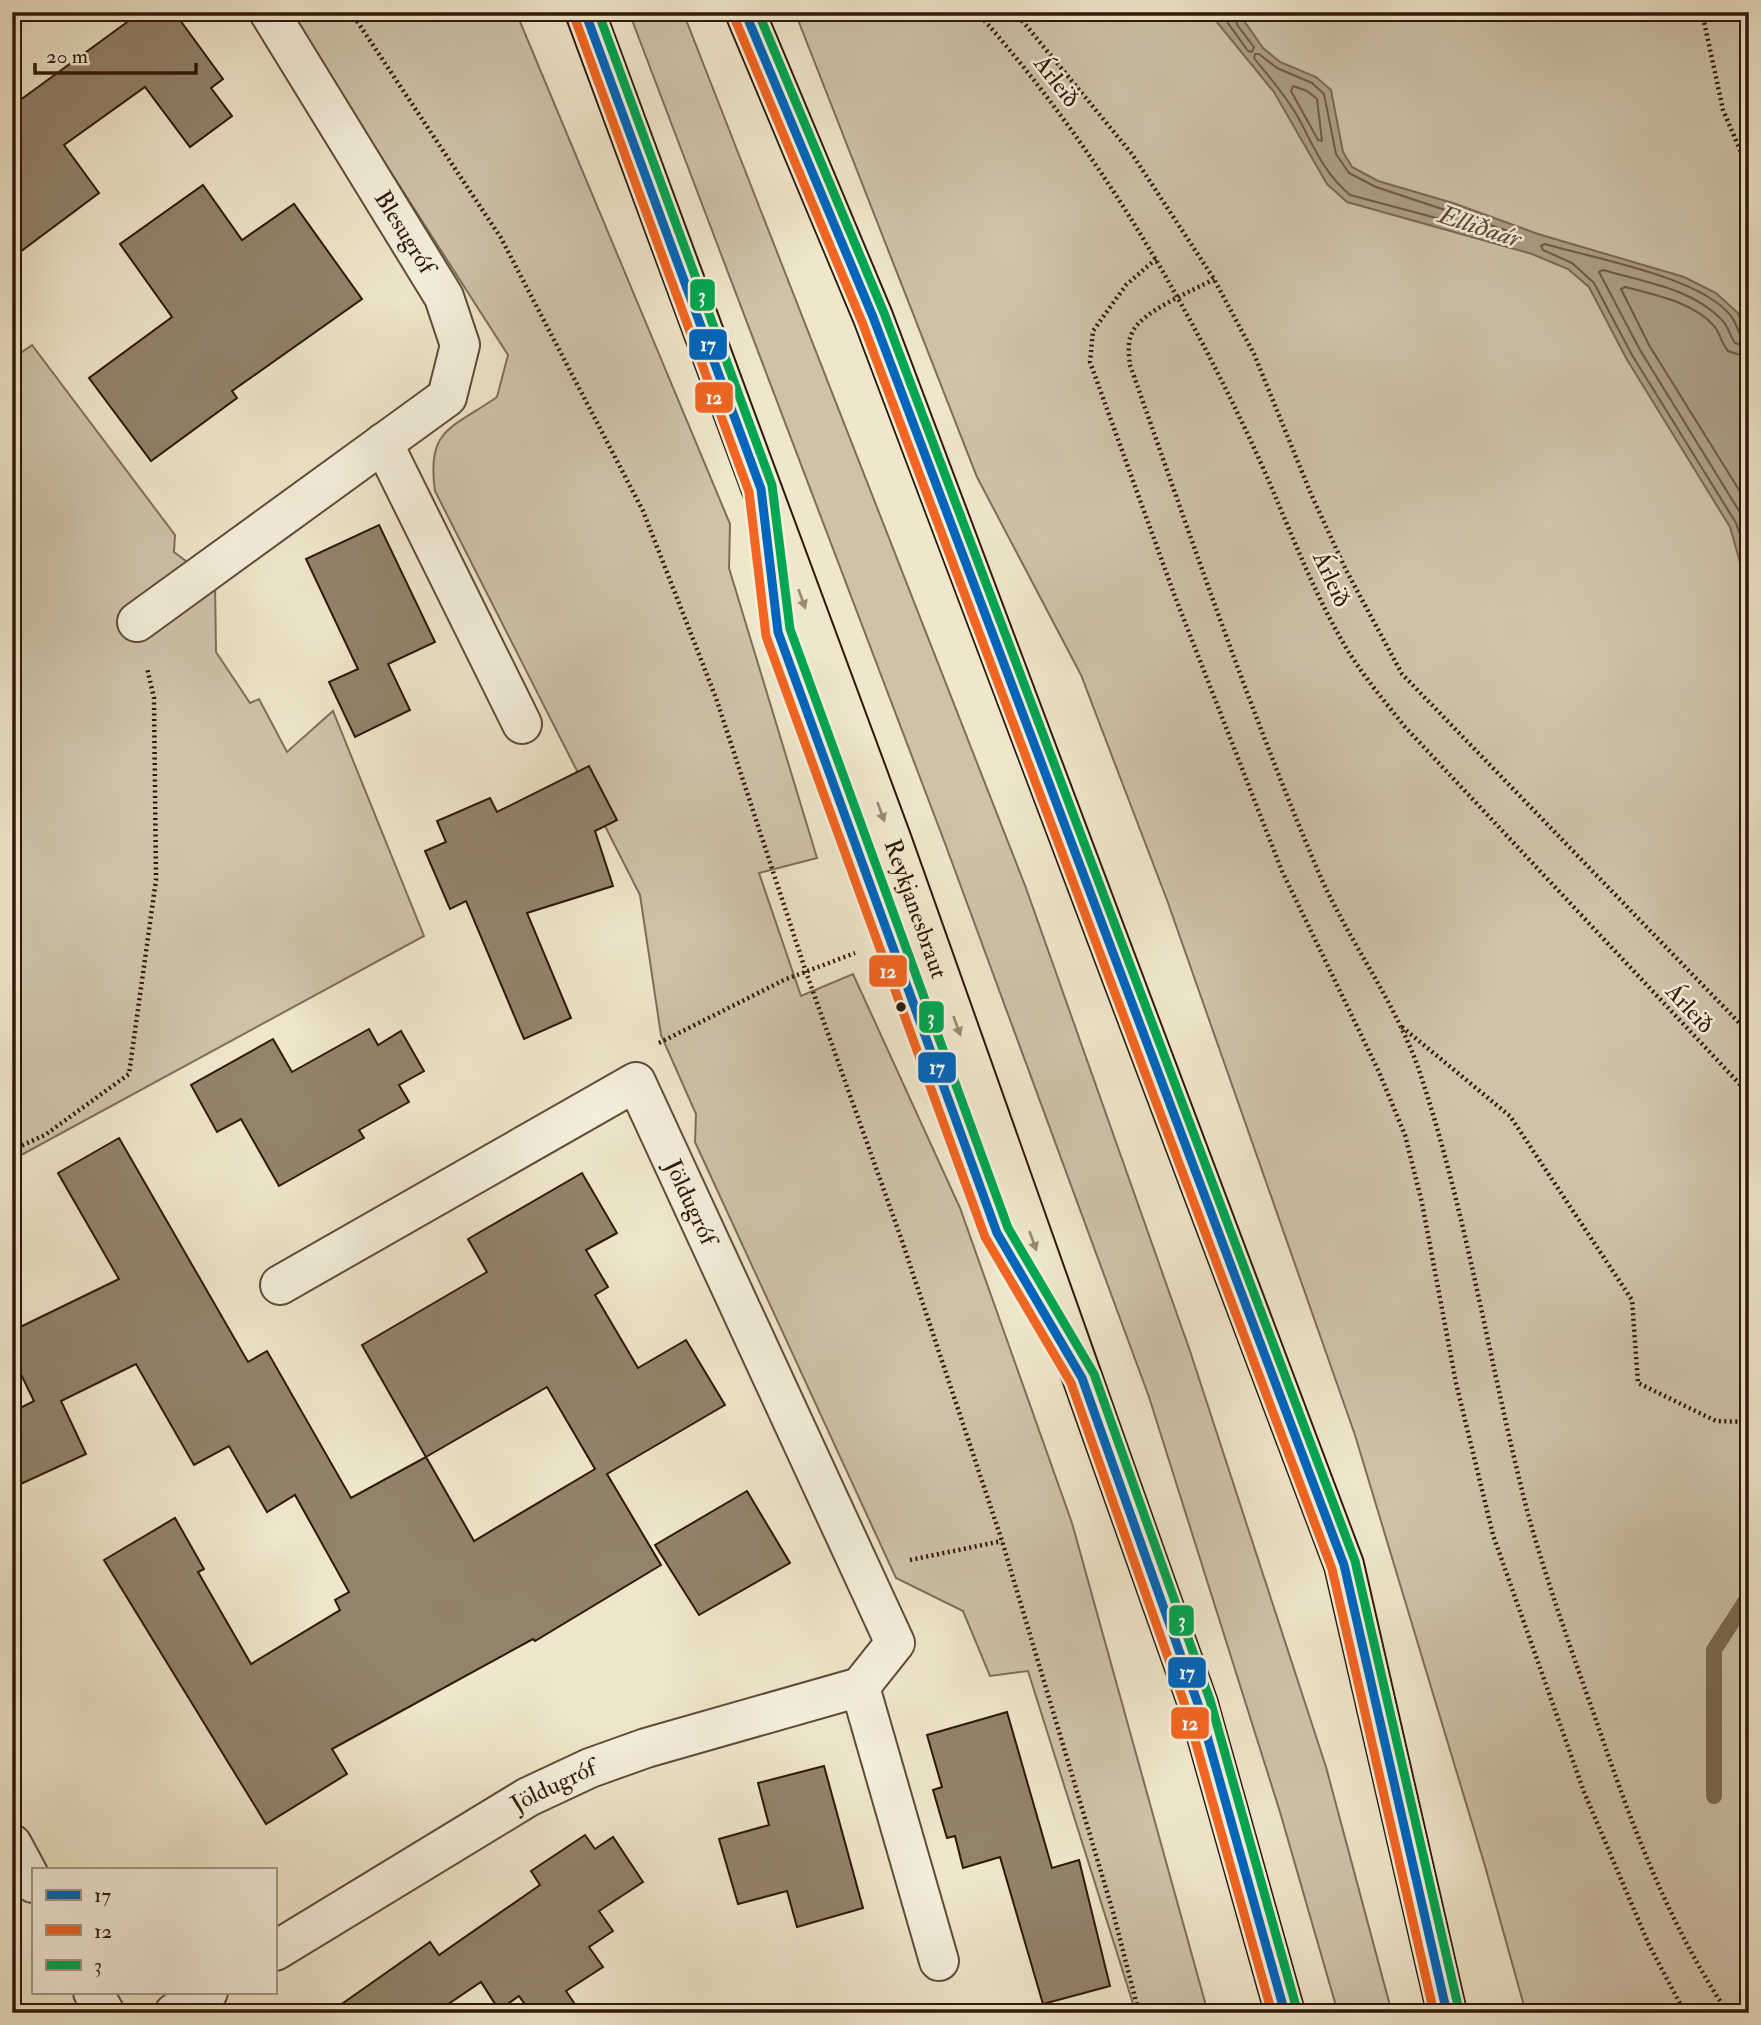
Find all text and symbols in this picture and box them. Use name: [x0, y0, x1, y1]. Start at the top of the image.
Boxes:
scale bar: [35, 32, 196, 76]
text: 20 m: [46, 43, 88, 70]
street label: Árleið: [1026, 48, 1087, 114]
street label: Blesugróf: [367, 185, 444, 282]
water label: Elliðaár: [1432, 198, 1526, 256]
line badge: 3: [689, 278, 716, 312]
text: 3: [698, 284, 706, 308]
line badge: 17: [688, 328, 728, 361]
text: 17: [700, 333, 716, 357]
line badge: 12: [694, 381, 734, 414]
text: 12: [706, 386, 723, 410]
street label: Árleið: [1305, 545, 1359, 612]
one-way arrow: [797, 588, 808, 609]
one-way arrow: [876, 801, 887, 822]
street label: Reykjanesbraut: [877, 835, 955, 983]
line badge: 12: [868, 954, 908, 988]
text: 12: [880, 960, 897, 984]
street label: Árleið: [1658, 975, 1721, 1040]
unlabelled marker: [894, 1000, 908, 1014]
line badge: 3: [918, 1000, 945, 1034]
text: 3: [927, 1006, 935, 1030]
one-way arrow: [952, 1016, 963, 1037]
line badge: 17: [917, 1051, 957, 1084]
text: 17: [929, 1056, 945, 1080]
street label: Jöldugróf: [657, 1154, 725, 1253]
one-way arrow: [1028, 1230, 1039, 1251]
line badge: 3: [1168, 1604, 1195, 1637]
text: 3: [1178, 1609, 1186, 1633]
line badge: 17: [1167, 1656, 1207, 1689]
text: 17: [1179, 1661, 1195, 1685]
line badge: 12: [1170, 1706, 1210, 1740]
text: 12: [1182, 1712, 1199, 1736]
street label: Jöldugróf: [504, 1751, 603, 1820]
legend: [32, 1868, 276, 1994]
text: 17: [94, 1882, 111, 1909]
text: 12: [94, 1918, 112, 1945]
text: 3: [94, 1952, 102, 1979]

